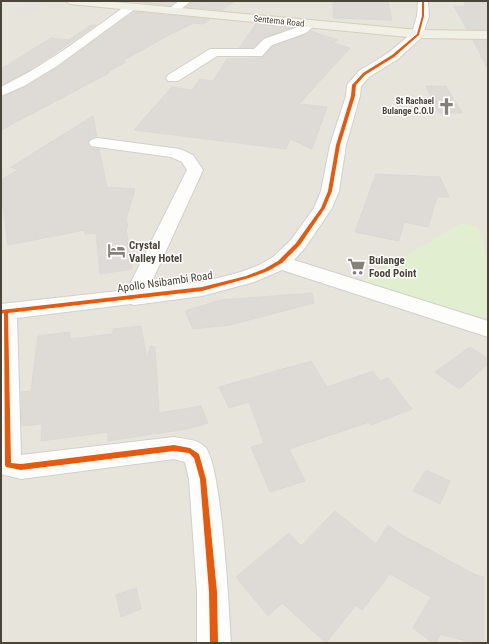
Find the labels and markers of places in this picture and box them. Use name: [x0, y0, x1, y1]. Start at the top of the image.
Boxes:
place label: St Rachael Bulange C.O.U: [382, 96, 434, 116]
church icon: St Rachael Bulange C.O.U: [437, 96, 457, 116]
place label: Crystal Valley Hotel: [129, 239, 182, 265]
hotel icon: Crystal Valley Hotel: [106, 241, 126, 261]
place label: Bulange Food Point: [369, 254, 417, 280]
supermarket icon: Bulange Food Point: [346, 256, 366, 276]

